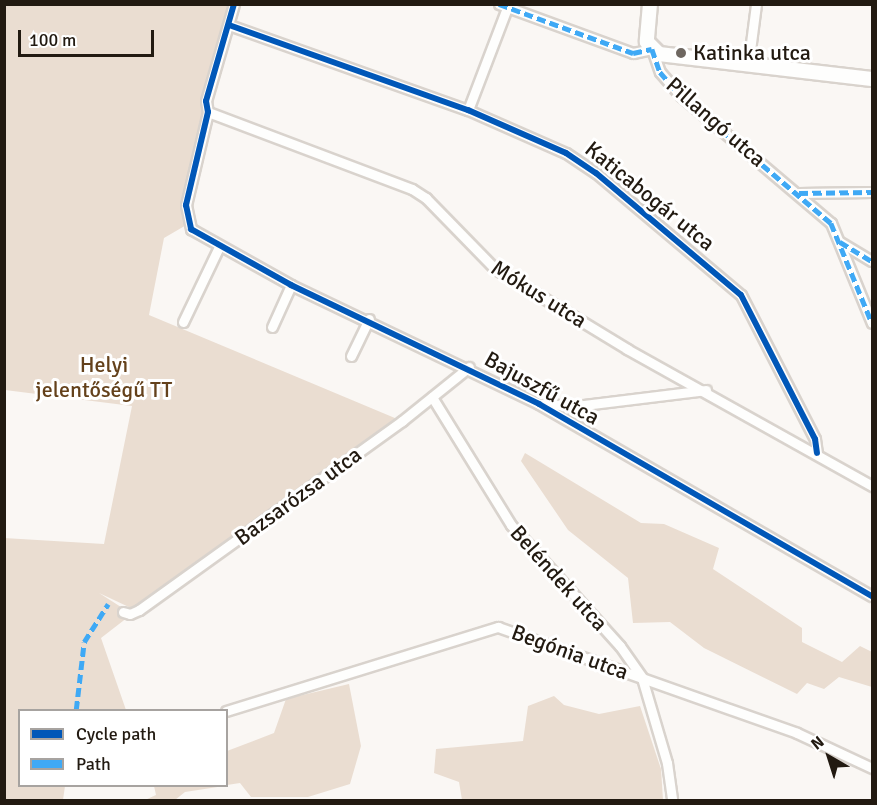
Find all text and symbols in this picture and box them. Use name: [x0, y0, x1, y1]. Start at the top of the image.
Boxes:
scale bar: [21, 18, 158, 56]
text: 100 m: [29, 29, 76, 51]
place label: Katinka utca: [693, 40, 811, 66]
marker: Katinka utca: [674, 46, 688, 60]
street label: Pillangó utca: [661, 72, 771, 172]
street label: Katicabogár utca: [580, 136, 720, 256]
street label: Mókus utca: [486, 254, 592, 334]
street label: Bajuszfű utca: [480, 346, 604, 430]
park label: Helyi jelentőségű TT: [36, 351, 172, 402]
street label: Bazsarózsa utca: [229, 441, 367, 551]
street label: Beléndek utca: [505, 520, 613, 636]
street label: Begónia utca: [508, 619, 632, 685]
legend: [18, 709, 228, 787]
text: Cycle path: [76, 723, 156, 745]
north arrow: [799, 727, 859, 787]
text: N: [807, 732, 828, 754]
text: Path: [76, 753, 111, 775]

